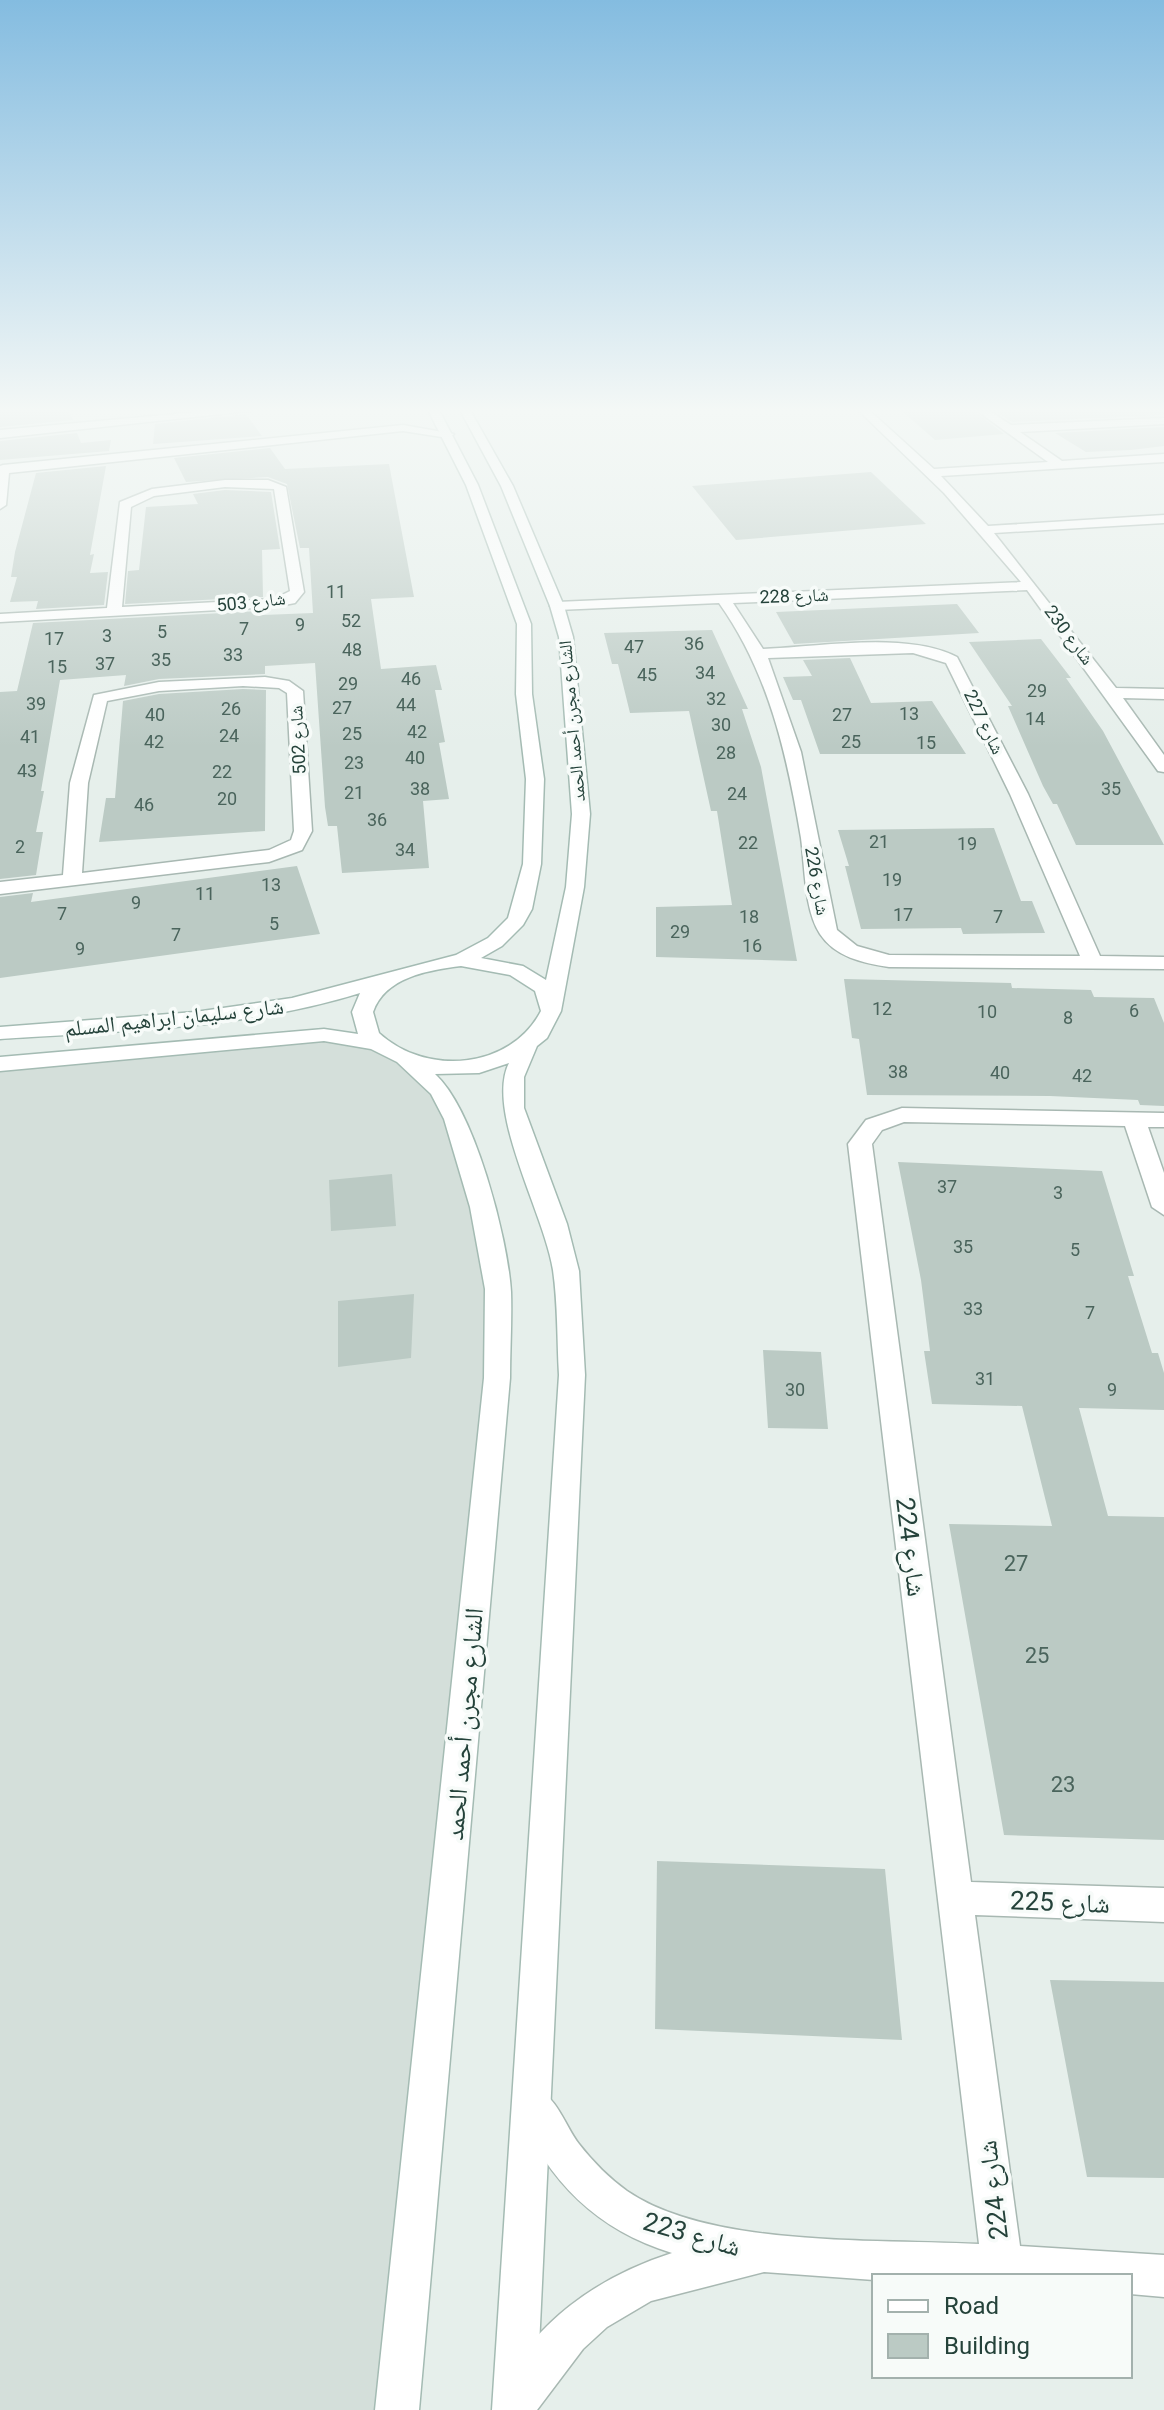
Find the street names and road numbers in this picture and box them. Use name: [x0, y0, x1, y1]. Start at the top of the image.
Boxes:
street label: شارع 228: [759, 584, 829, 608]
street label: شارع 503: [216, 587, 286, 617]
street label: شارع 230: [1039, 601, 1099, 669]
street label: الشارع مجرن أحمد الحمد: [554, 640, 590, 802]
street label: شارع 227: [959, 686, 1009, 758]
street label: شارع 502: [285, 705, 311, 775]
street label: شارع 226: [800, 845, 834, 917]
street label: شارع سليمان ابراهيم المسلم: [63, 994, 285, 1043]
street label: شارع 224: [889, 1496, 932, 1598]
street label: الشارع مجرن أحمد الحمد: [438, 1606, 490, 1842]
street label: شارع 225: [1010, 1885, 1110, 1920]
street label: شارع 224: [972, 2139, 1015, 2241]
street label: شارع 223: [640, 2206, 744, 2263]

